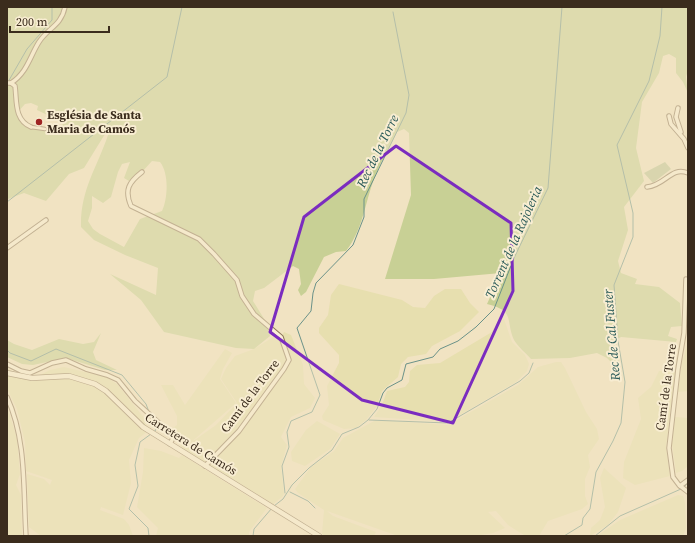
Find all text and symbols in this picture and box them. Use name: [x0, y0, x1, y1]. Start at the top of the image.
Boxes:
scale bar: [10, 8, 109, 34]
text: 200 m: [16, 14, 48, 30]
place label: Església de Santa Maria de Camós: [47, 107, 142, 137]
water label: Rec de la Torre: [352, 111, 403, 191]
marker: Església de Santa Maria de Camós: [34, 117, 44, 127]
water label: Torrent de la Rajoleria: [481, 183, 546, 301]
water label: Rec de Cal Fuster: [599, 288, 624, 382]
street label: Camí de la Torre: [652, 342, 680, 432]
street label: Camí de la Torre: [217, 356, 283, 436]
street label: Carretera de Camós: [142, 409, 240, 479]

